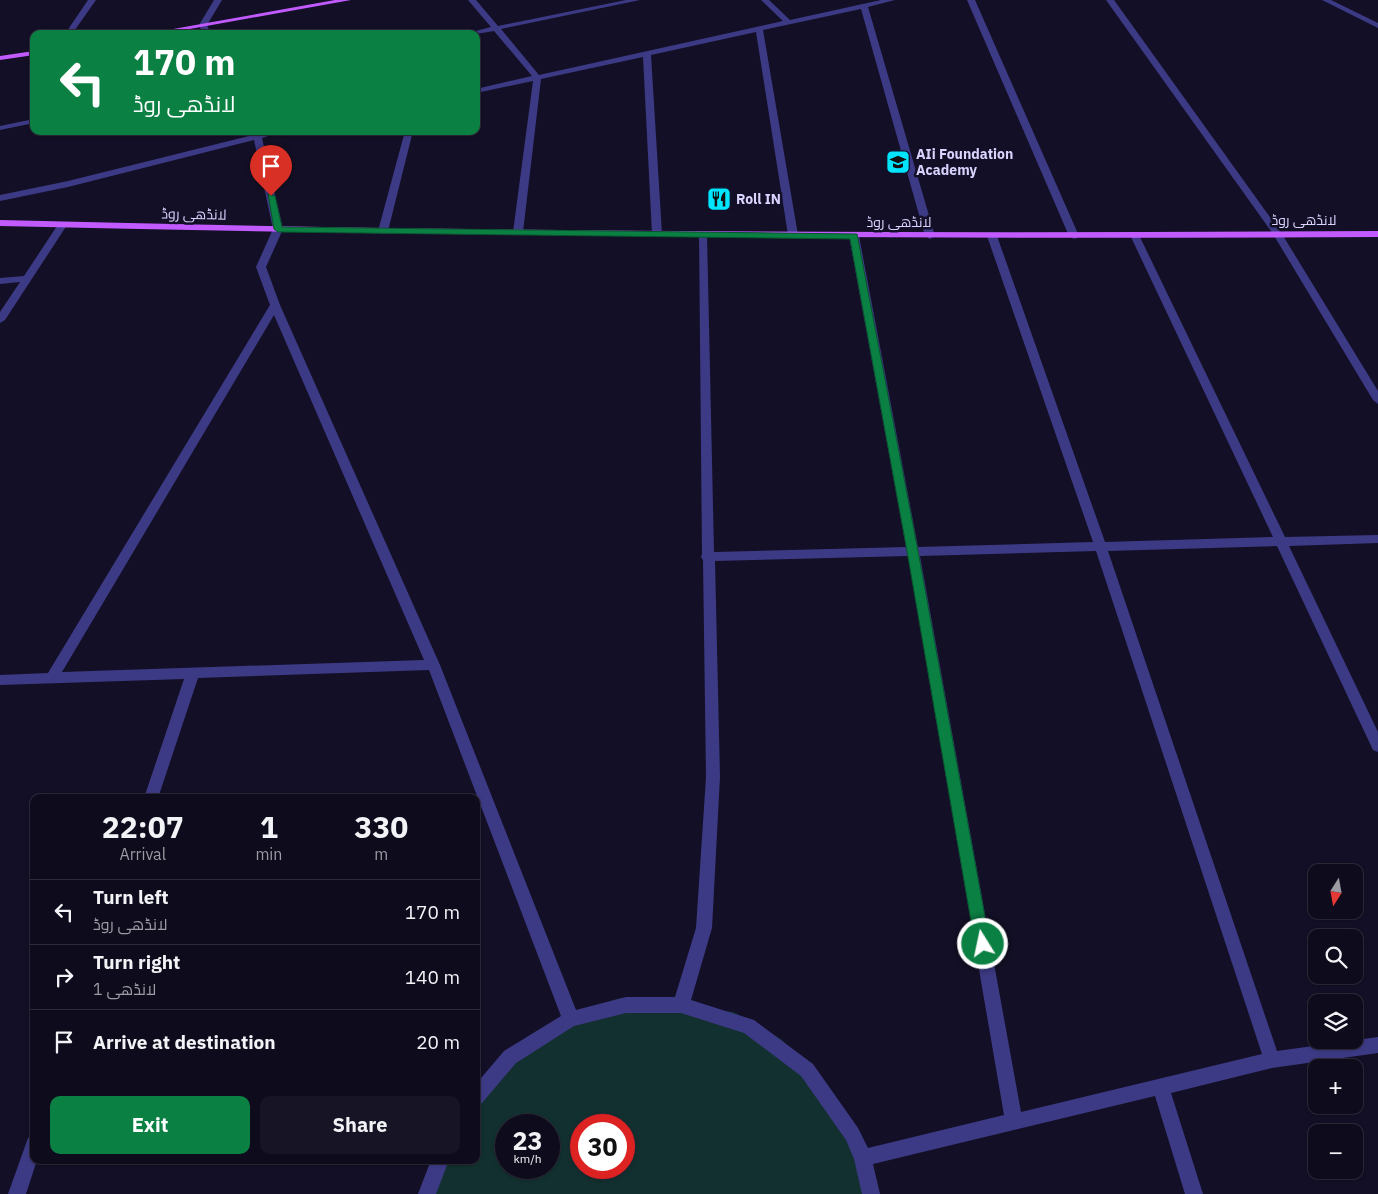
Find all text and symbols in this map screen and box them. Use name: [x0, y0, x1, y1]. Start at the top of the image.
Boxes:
text: 170 m: [133, 39, 236, 85]
icon: left: [50, 50, 115, 115]
text: لانڈھی روڈ: [133, 89, 235, 118]
pin: [250, 145, 292, 196]
place label: AIi Foundation Academy: [916, 145, 1013, 179]
school or university icon: AIi Foundation Academy: [885, 149, 911, 175]
icon: arrive: [257, 152, 285, 180]
restaurant icon: Roll IN: [706, 186, 732, 212]
place label: Roll IN: [736, 190, 781, 208]
street label: لانڈھی روڈ: [161, 204, 227, 224]
street label: لانڈھی روڈ: [1271, 211, 1337, 229]
street label: لانڈھی روڈ: [866, 213, 932, 231]
text: 22:07: [102, 807, 184, 846]
text: 1: [260, 807, 278, 846]
text: 330: [354, 807, 408, 846]
text: Arrival: [119, 844, 166, 864]
text: min: [255, 844, 282, 864]
text: m: [374, 844, 388, 864]
north arrow: [1308, 864, 1362, 919]
map controls: [1308, 864, 1363, 1179]
text: Turn left: [93, 885, 169, 909]
icon: left: [50, 898, 78, 926]
text: 170 m: [405, 900, 460, 924]
text: لانڈھی روڈ: [93, 914, 167, 934]
position arrow: [956, 917, 1008, 969]
button: search: [1308, 929, 1363, 984]
text: Turn right: [93, 950, 180, 974]
icon: right: [50, 963, 78, 991]
text: 140 m: [405, 965, 460, 989]
text: لانڈھی 1: [93, 979, 156, 999]
button: layers: [1308, 994, 1363, 1049]
icon: arrive: [50, 1028, 78, 1056]
text: Arrive at destination: [93, 1030, 276, 1054]
text: 20 m: [416, 1030, 460, 1054]
button: +: [1308, 1059, 1363, 1114]
button: Exit: [50, 1096, 250, 1154]
button: Share: [260, 1096, 460, 1154]
speed limit sign: 30: [570, 1114, 635, 1179]
text: 23: [512, 1124, 543, 1157]
button: −: [1308, 1124, 1363, 1179]
text: km/h: [513, 1151, 542, 1166]

